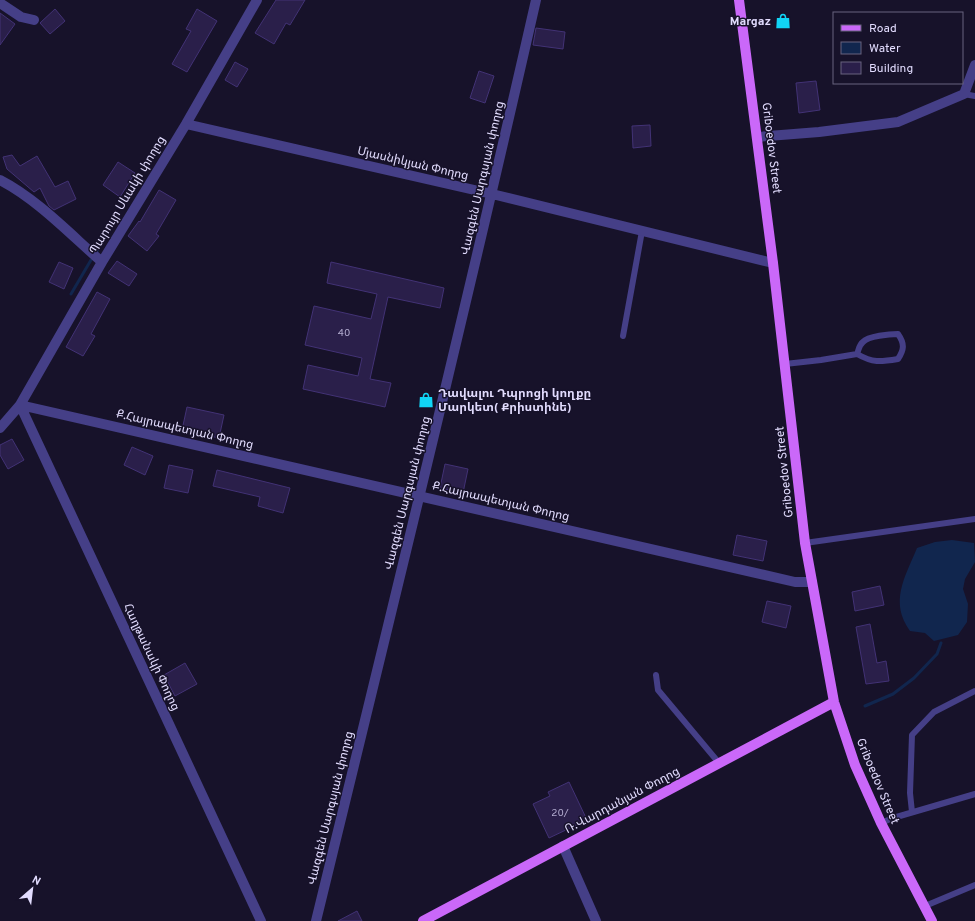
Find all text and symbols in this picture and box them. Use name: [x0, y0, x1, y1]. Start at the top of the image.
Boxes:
shop icon: Margaz: [774, 12, 792, 30]
legend: [833, 12, 963, 84]
place label: Margaz: [730, 14, 771, 30]
text: Road: [869, 21, 897, 37]
text: Water: [869, 41, 901, 57]
text: Building: [869, 61, 913, 77]
street label: Վազգեն Սարգսյան փողոց: [457, 100, 509, 257]
street label: Griboedov Street: [757, 102, 785, 195]
street label: Պարույր Սևակի փողոց: [86, 133, 170, 258]
street label: Մյասնիկյան Փողոց: [356, 143, 470, 185]
house number: 40: [338, 327, 350, 340]
place label: Դավալու Դպրոցի կողքը Մարկետ( Քրիստինե): [438, 386, 591, 416]
shop icon: Դավալու Դպրոցի կողքը Մարկետ( Քրիստինե): [417, 391, 435, 409]
street label: Ք.Հայրապետյան Փողոց: [115, 406, 255, 454]
street label: Վազգեն Սարգսյան փողոց: [381, 415, 435, 572]
street label: Griboedov Street: [772, 425, 798, 518]
street label: Ք.Հայրապետյան Փողոց: [431, 478, 571, 526]
street label: Հաղթանակի Փողոց: [119, 601, 183, 714]
street label: Վազգեն Սարգսյան փողոց: [304, 730, 358, 887]
street label: Griboedov Street: [852, 736, 902, 827]
street label: Ռ.Վարդանյան Փողոց: [562, 764, 683, 838]
house number: 20/: [551, 807, 569, 820]
north arrow: [12, 869, 52, 909]
text: N: [29, 873, 43, 889]

